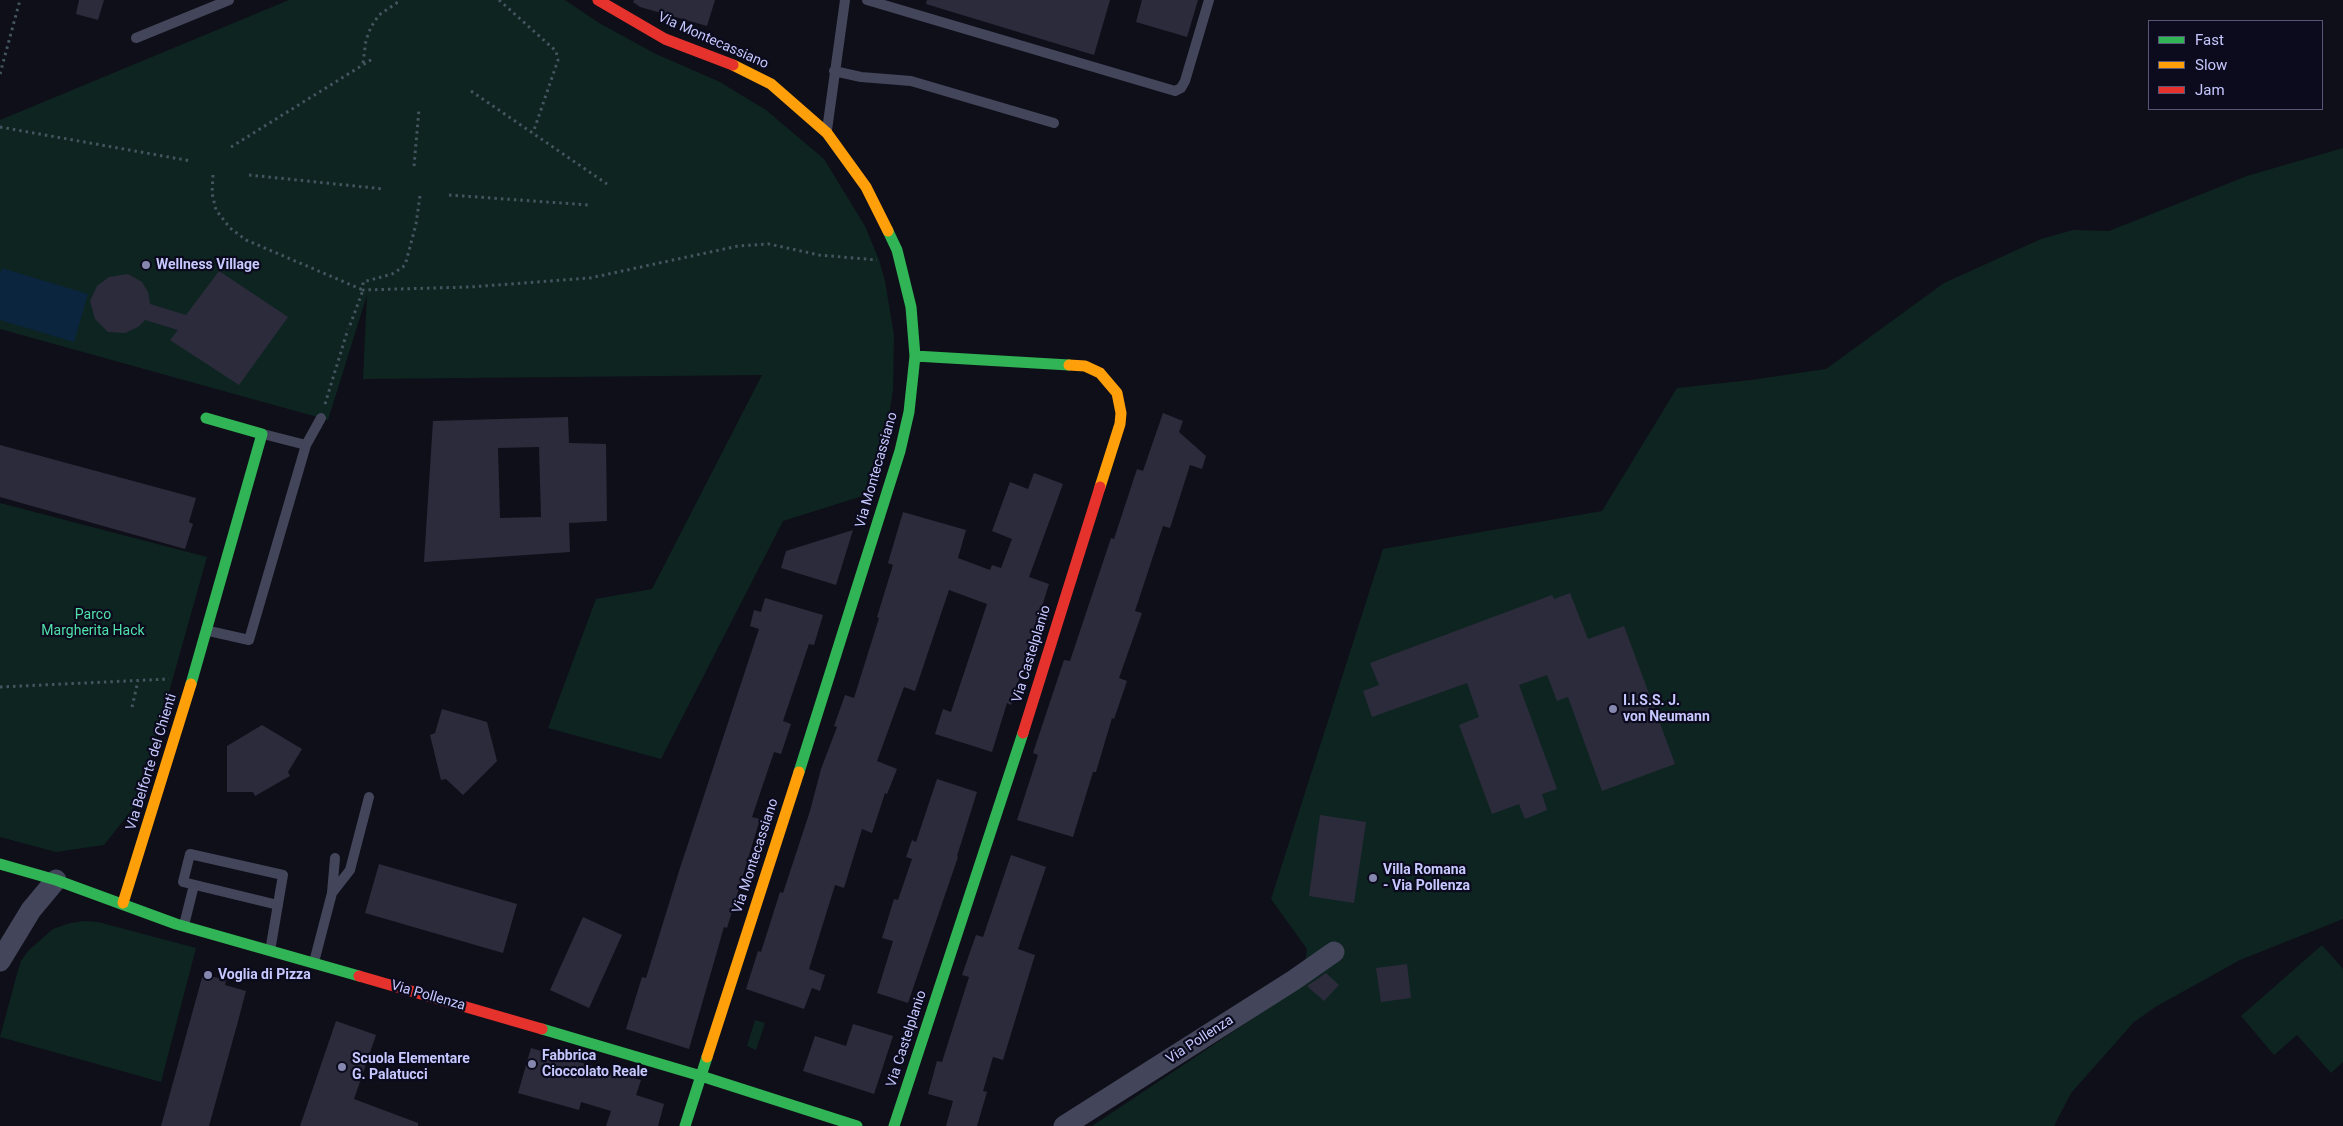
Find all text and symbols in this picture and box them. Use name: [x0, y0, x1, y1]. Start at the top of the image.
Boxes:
street label: Via Montecassiano: [655, 9, 771, 73]
legend: [2148, 20, 2323, 110]
text: Fast: [2195, 31, 2224, 49]
text: Slow: [2195, 56, 2227, 74]
text: Jam: [2195, 81, 2225, 99]
place label: Wellness Village: [156, 257, 260, 273]
marker: Wellness Village: [140, 259, 152, 271]
street label: Via Montecassiano: [852, 410, 902, 530]
street label: Via Castelplanio: [1009, 603, 1055, 705]
park label: Parco Margherita Hack: [41, 607, 145, 640]
street label: Via Belforte del Chienti: [123, 692, 181, 832]
place label: I.I.S.S. J. von Neumann: [1623, 693, 1710, 726]
marker: I.I.S.S. J. von Neumann: [1607, 703, 1619, 715]
street label: Via Montecassiano: [730, 797, 782, 915]
place label: Villa Romana - Via Pollenza: [1383, 862, 1470, 894]
marker: Villa Romana - Via Pollenza: [1367, 872, 1379, 884]
place label: Voglia di Pizza: [218, 967, 311, 983]
marker: Voglia di Pizza: [202, 969, 214, 981]
street label: Via Pollenza: [389, 977, 467, 1015]
street label: Via Castelplanio: [883, 988, 931, 1090]
street label: Via Pollenza: [1163, 1012, 1237, 1068]
place label: Fabbrica Cioccolato Reale: [542, 1048, 648, 1080]
place label: Scuola Elementare G. Palatucci: [352, 1051, 470, 1084]
marker: Fabbrica Cioccolato Reale: [526, 1058, 538, 1070]
marker: Scuola Elementare G. Palatucci: [336, 1061, 348, 1073]

